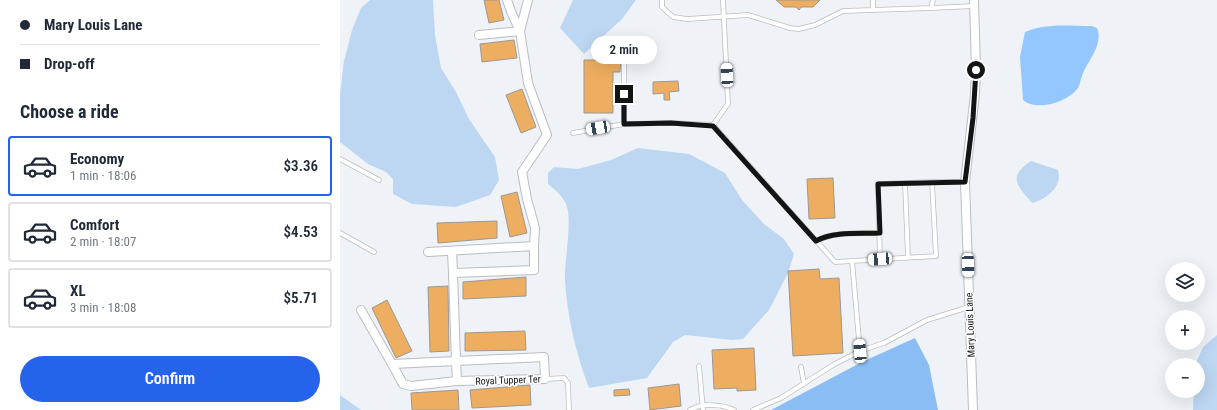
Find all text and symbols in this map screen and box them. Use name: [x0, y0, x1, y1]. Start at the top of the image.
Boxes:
text: Mary Louis Lane: [44, 16, 143, 34]
callout: 2 min: [591, 36, 657, 64]
text: 2 min: [610, 42, 638, 57]
text: Drop-off: [44, 55, 95, 73]
route start: [967, 61, 985, 79]
car: [720, 63, 734, 87]
route end: [615, 85, 633, 103]
text: Choose a ride: [20, 101, 119, 122]
car: [585, 120, 611, 136]
icon: car: [22, 148, 58, 184]
text: Economy: [70, 150, 124, 168]
text: $3.36: [284, 157, 318, 175]
text: 1 min · 18:06: [70, 168, 136, 183]
icon: car: [22, 214, 58, 250]
text: Comfort: [70, 216, 119, 234]
text: $4.53: [284, 223, 318, 241]
text: 2 min · 18:07: [70, 234, 136, 249]
car: [868, 252, 892, 266]
car: [962, 253, 974, 277]
map controls: [1165, 262, 1205, 398]
button: layers: [1165, 262, 1205, 302]
icon: car: [22, 280, 58, 316]
text: XL: [70, 282, 86, 300]
text: $5.71: [284, 289, 318, 307]
street label: Mary Louis Lane: [963, 292, 977, 358]
text: 3 min · 18:08: [70, 300, 136, 315]
button: +: [1165, 310, 1205, 350]
car: [853, 339, 867, 363]
button: Confirm: [20, 356, 320, 402]
button: −: [1165, 358, 1205, 398]
street label: Royal Tupper Ter: [475, 373, 541, 387]

